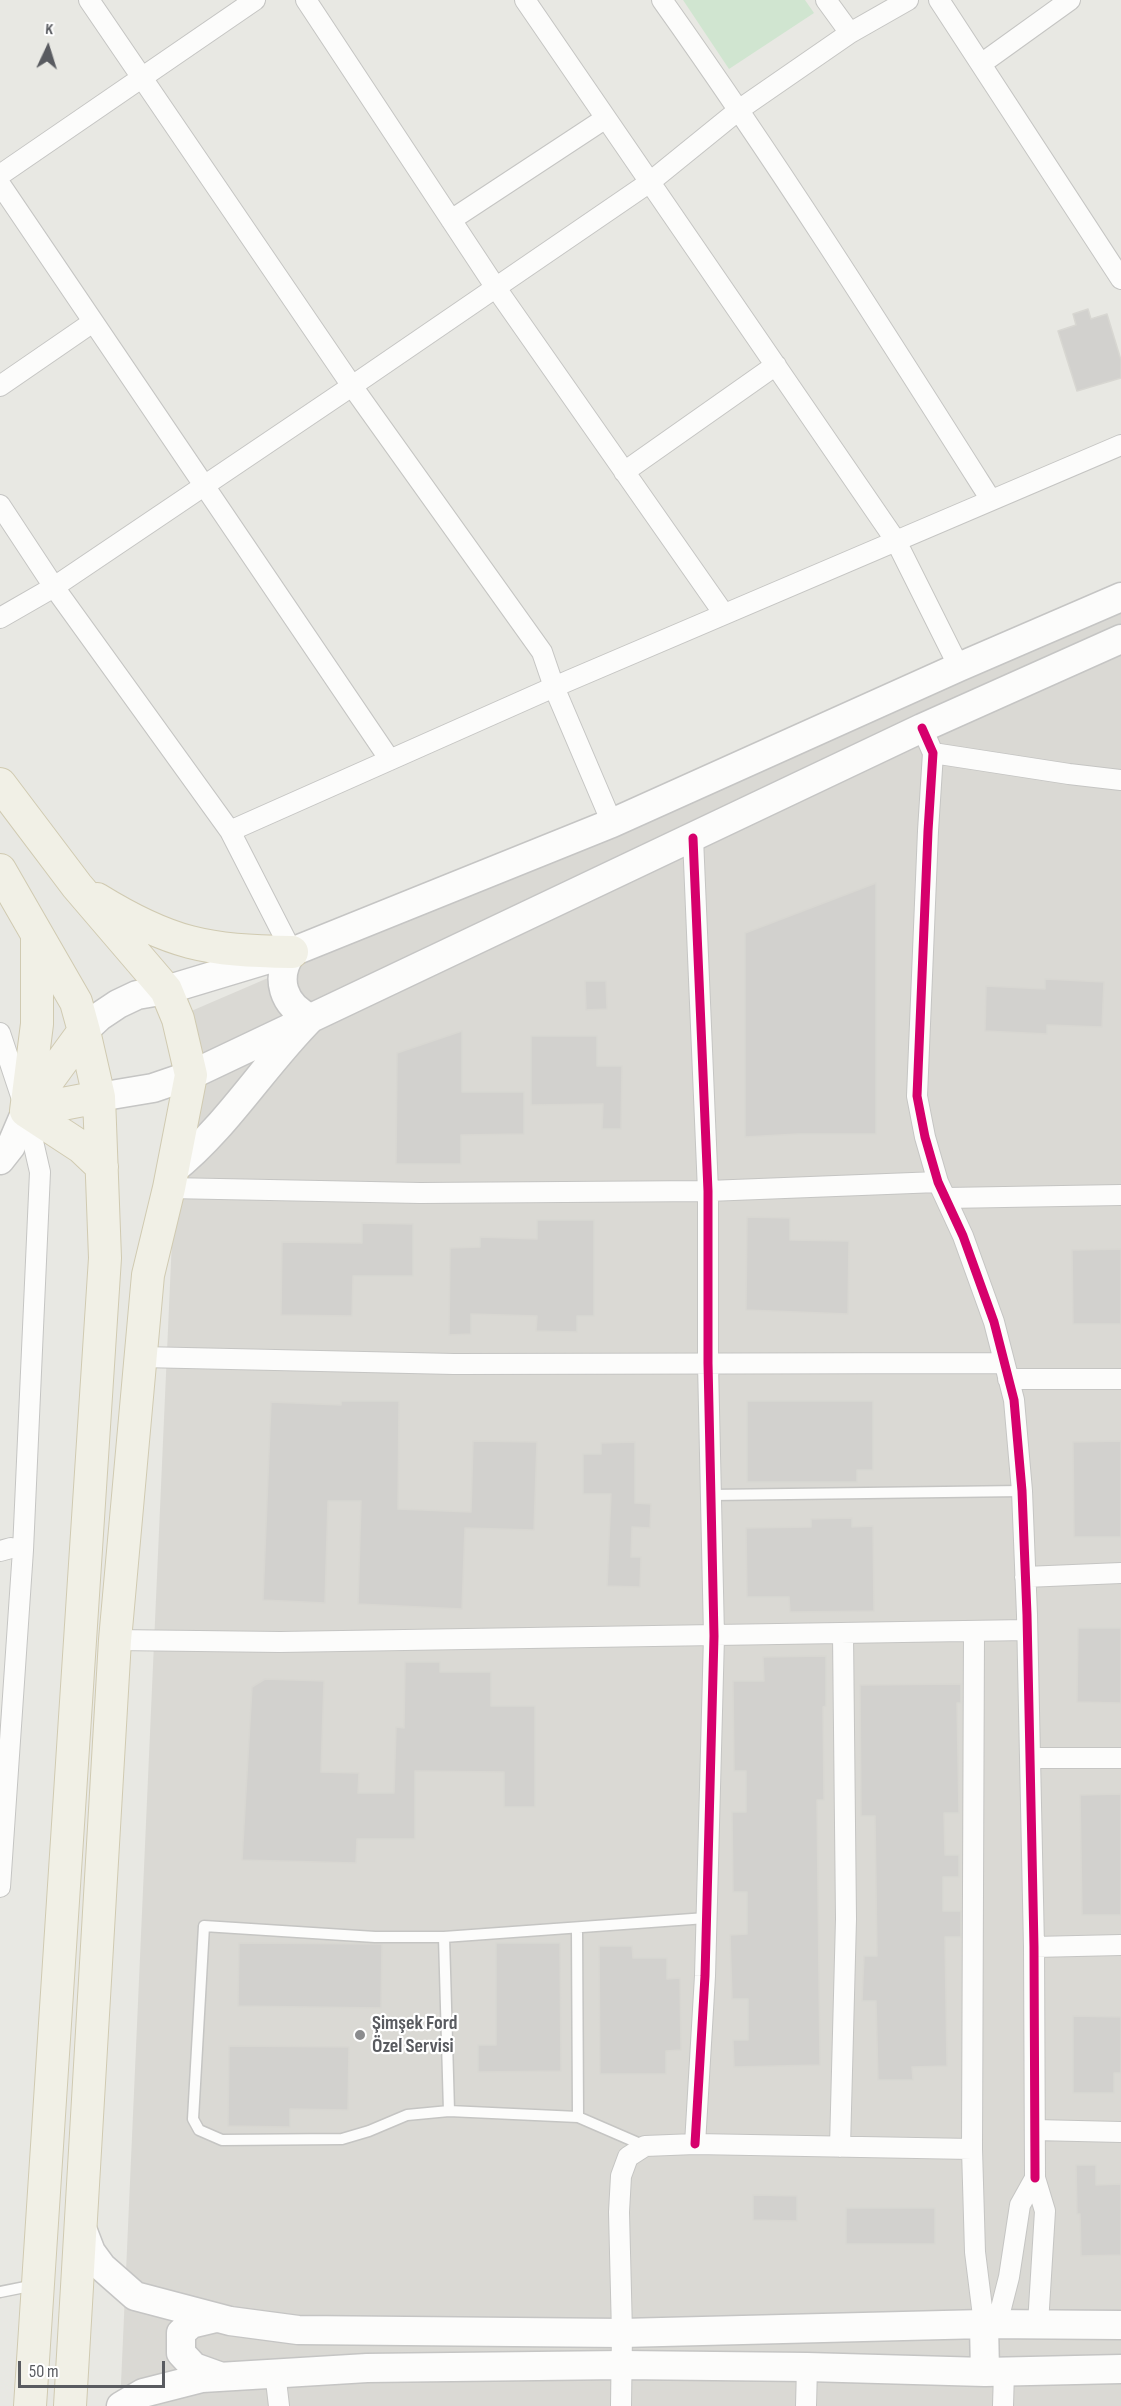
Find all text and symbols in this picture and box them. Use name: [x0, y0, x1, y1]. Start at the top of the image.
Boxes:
north arrow: [18, 18, 78, 78]
text: K: [45, 20, 54, 39]
place label: Şimşek Ford Özel Servisi: [372, 2012, 457, 2059]
marker: Şimşek Ford Özel Servisi: [353, 2028, 367, 2042]
scale bar: [21, 2349, 168, 2387]
text: 50 m: [29, 2361, 59, 2382]

